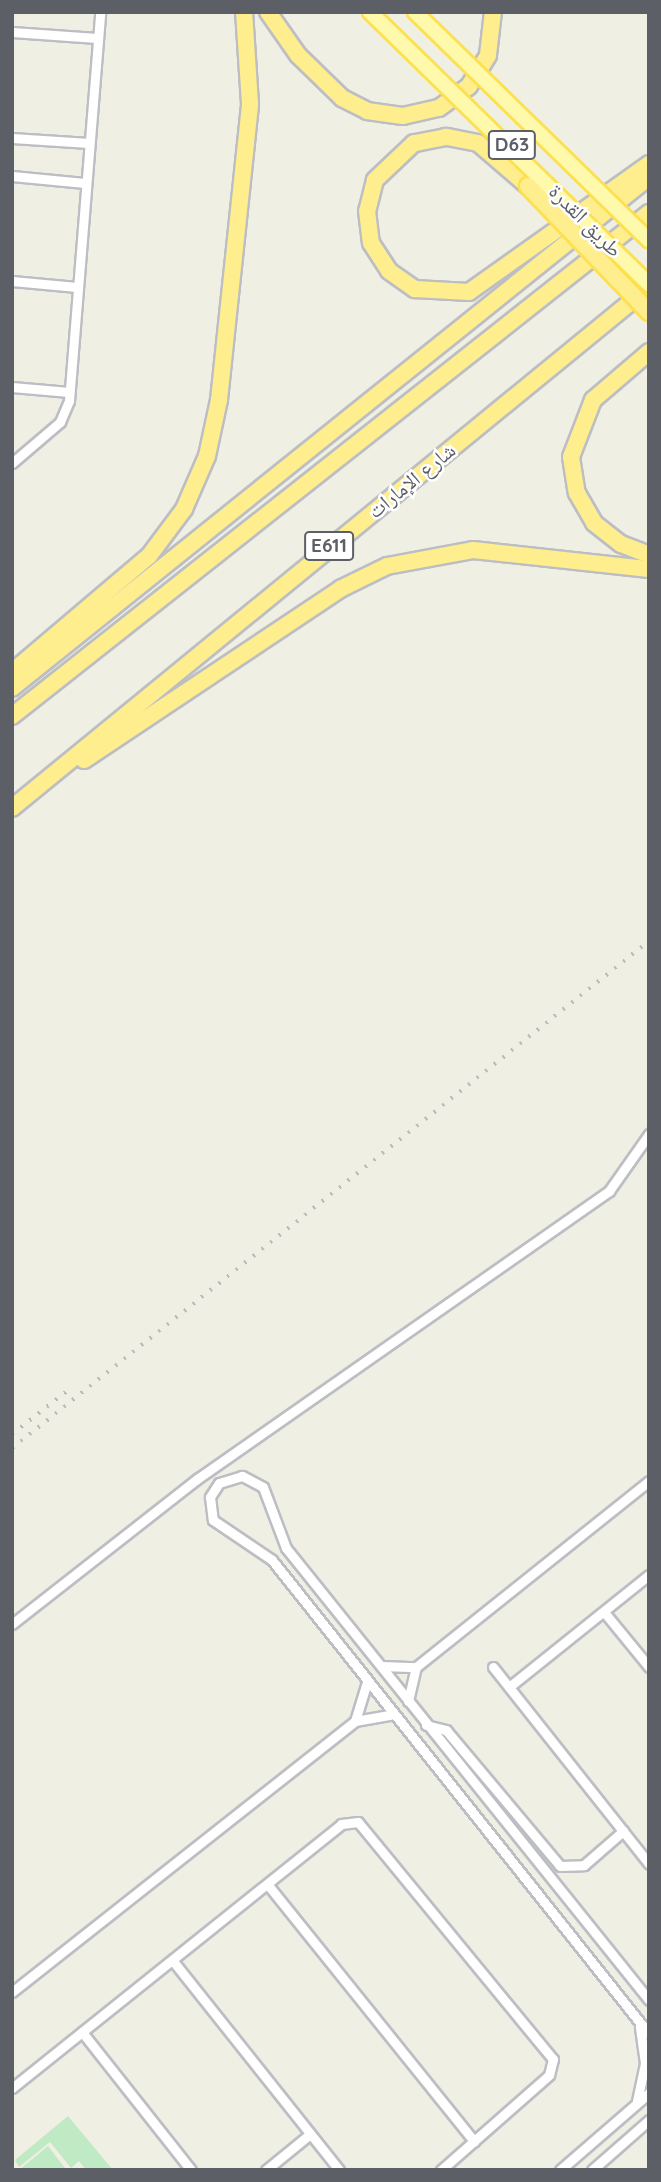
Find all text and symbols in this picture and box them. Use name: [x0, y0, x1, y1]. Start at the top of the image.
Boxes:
road number: D63: [488, 130, 536, 160]
street label: طريق القدرة: [544, 178, 628, 262]
street label: شارع الإمارات: [362, 437, 460, 523]
road number: E611: [303, 530, 355, 562]

